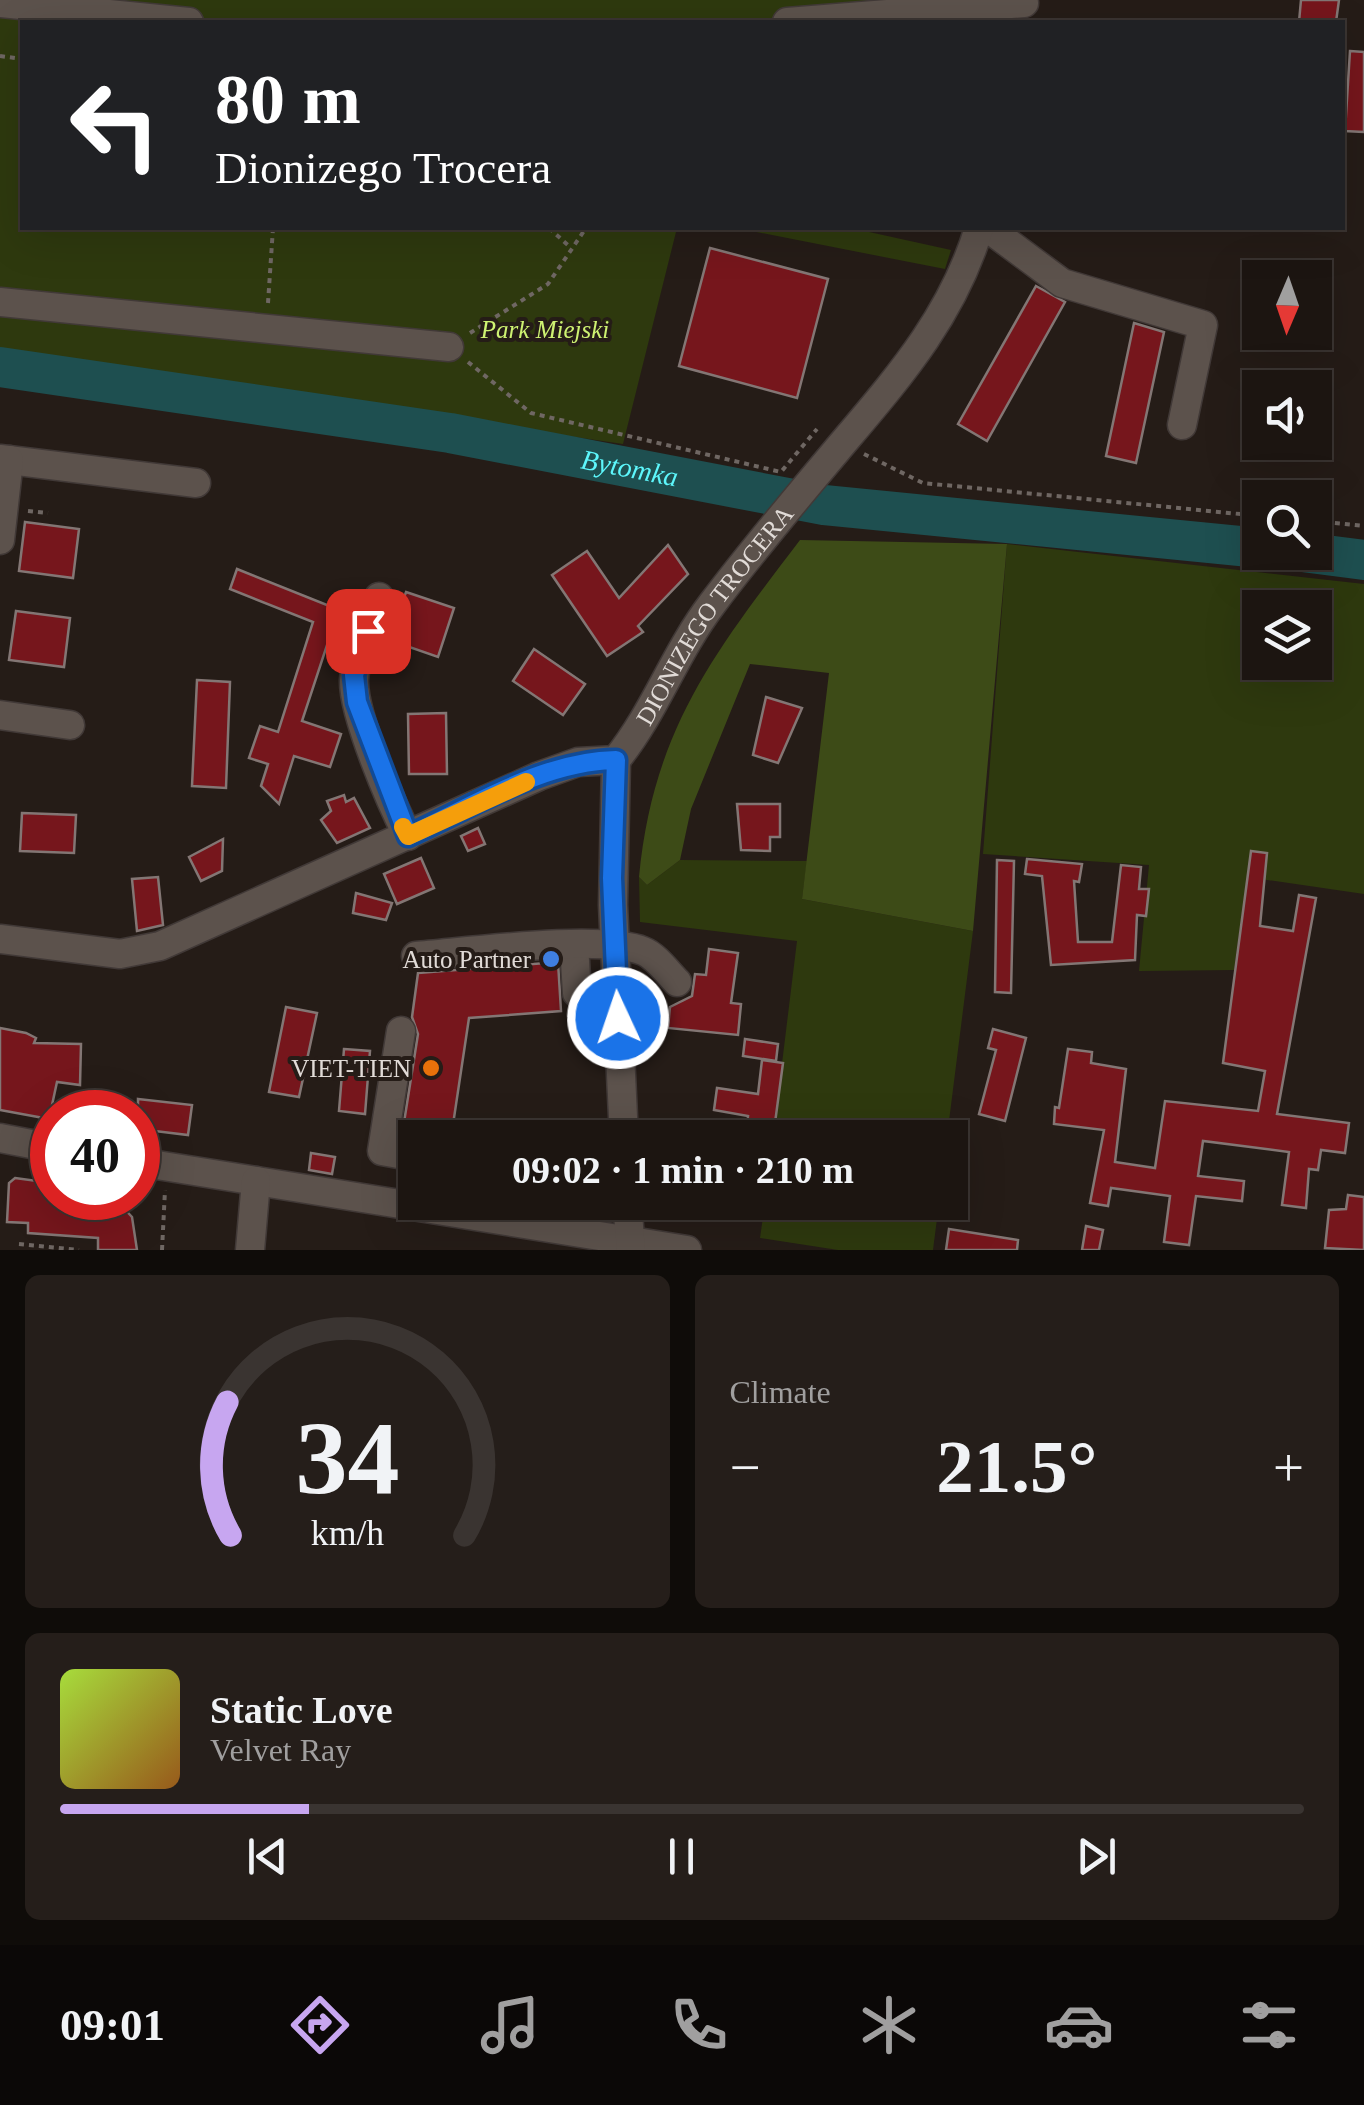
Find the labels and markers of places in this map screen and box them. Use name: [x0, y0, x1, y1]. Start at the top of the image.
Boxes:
pin: [326, 589, 411, 674]
place label: Auto Partner: [403, 946, 532, 973]
marker: Auto Partner: [540, 948, 562, 970]
place label: VIET-TIEN: [291, 1055, 411, 1082]
marker: VIET-TIEN: [420, 1057, 442, 1079]

